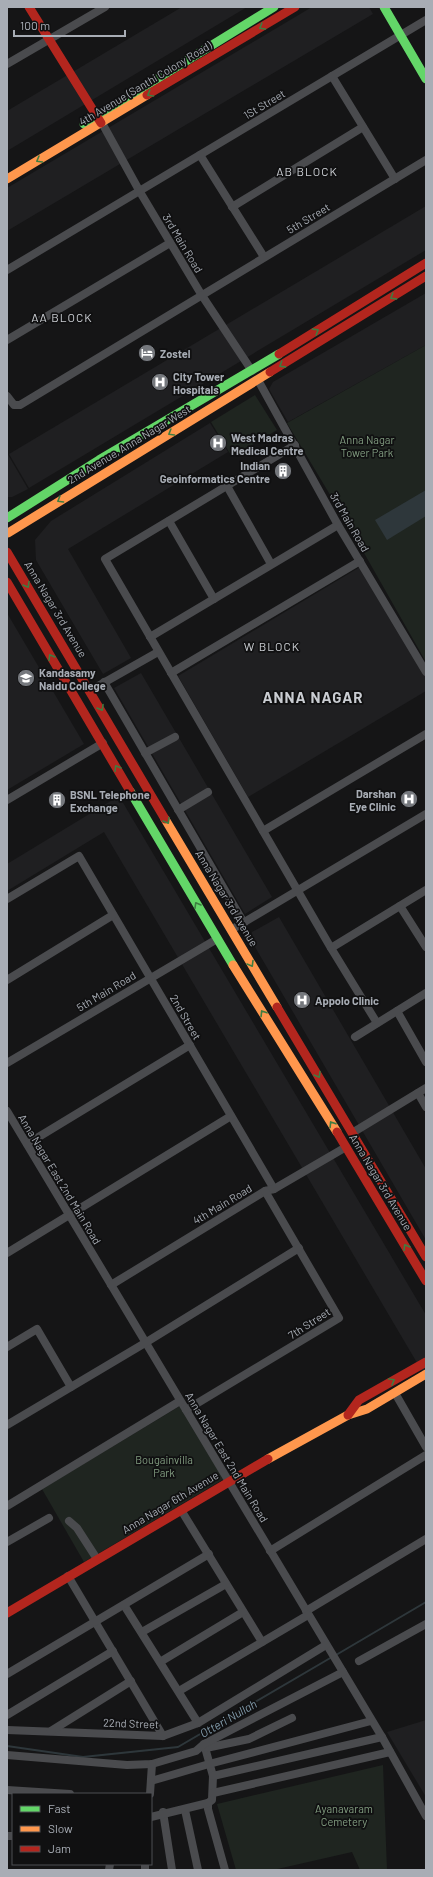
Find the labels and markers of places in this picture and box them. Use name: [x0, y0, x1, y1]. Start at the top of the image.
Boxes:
hotel icon: Zostel: [137, 343, 157, 363]
place label: Zostel: [160, 347, 191, 360]
place label: City Tower Hospitals: [173, 370, 225, 396]
hospital icon: City Tower Hospitals: [150, 372, 170, 392]
place label: West Madras Medical Centre: [231, 431, 303, 457]
hospital icon: West Madras Medical Centre: [208, 433, 228, 453]
place label: Indian Geoinformatics Centre: [160, 459, 270, 485]
building icon: Indian Geoinformatics Centre: [273, 461, 293, 481]
place label: Kandasamy Naidu College: [39, 666, 106, 692]
school or university icon: Kandasamy Naidu College: [16, 668, 36, 688]
place label: Darshan Eye Clinic: [349, 787, 396, 813]
place label: BSNL Telephone Exchange: [70, 788, 150, 814]
hospital icon: Darshan Eye Clinic: [399, 789, 419, 809]
building icon: BSNL Telephone Exchange: [47, 790, 67, 810]
hospital icon: Appolo Clinic: [292, 990, 312, 1010]
place label: Appolo Clinic: [315, 994, 379, 1007]

